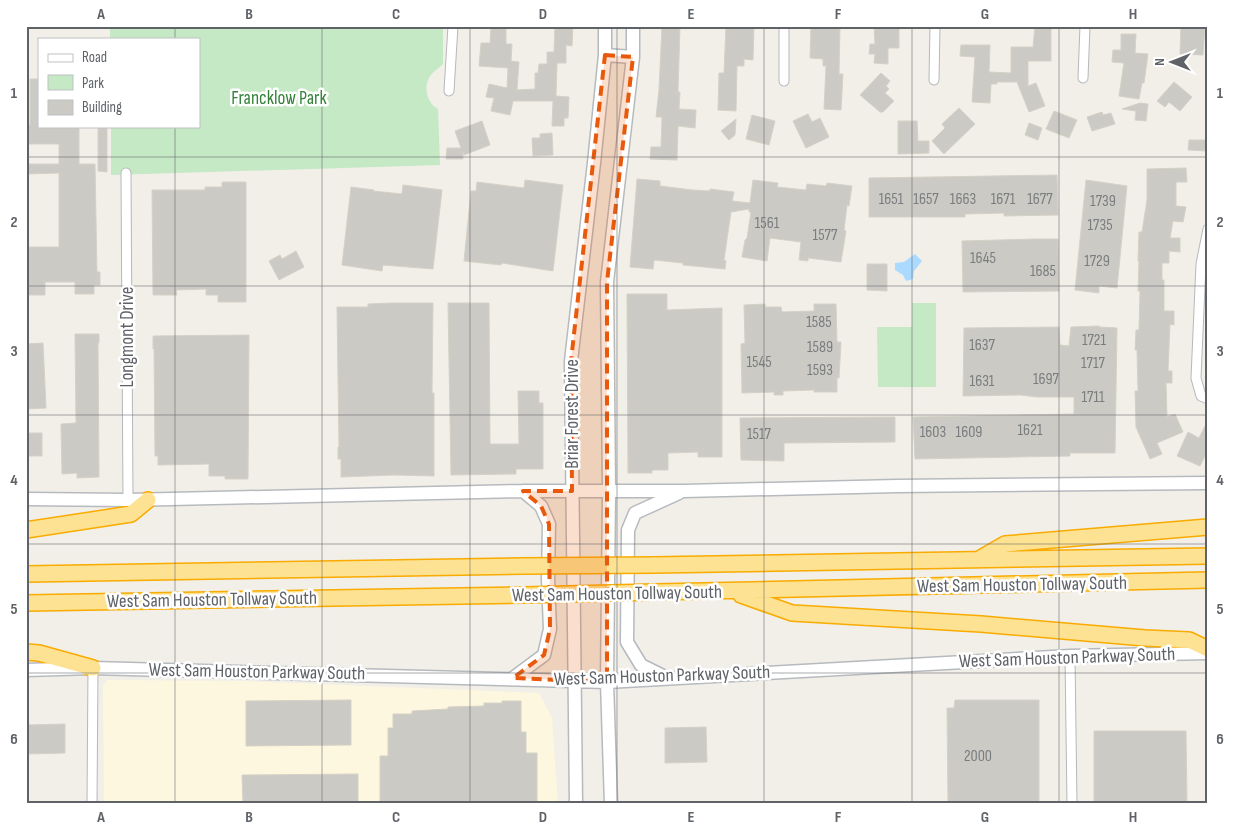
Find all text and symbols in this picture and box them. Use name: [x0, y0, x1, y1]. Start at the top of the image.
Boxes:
text: A: [96, 5, 105, 24]
text: B: [245, 5, 253, 24]
text: C: [392, 5, 400, 24]
text: D: [539, 5, 547, 24]
text: E: [688, 5, 695, 24]
text: F: [835, 5, 842, 24]
text: G: [981, 5, 989, 24]
text: H: [1129, 5, 1137, 24]
legend: [38, 38, 200, 128]
north arrow: [1146, 38, 1196, 88]
text: Road: [82, 48, 107, 67]
text: N: [1151, 58, 1168, 66]
text: Park: [82, 74, 104, 93]
text: 1: [11, 84, 18, 103]
text: 1: [1217, 84, 1224, 103]
park label: Francklow Park: [231, 87, 327, 110]
text: Building: [82, 98, 122, 117]
house number: 1651: [879, 190, 904, 209]
house number: 1657: [913, 190, 939, 209]
house number: 1663: [950, 190, 976, 209]
house number: 1671: [991, 190, 1016, 209]
house number: 1677: [1027, 190, 1053, 209]
house number: 1739: [1090, 192, 1116, 211]
text: 2: [10, 213, 18, 232]
text: 2: [1216, 213, 1224, 232]
house number: 1561: [755, 214, 780, 233]
house number: 1735: [1087, 216, 1113, 235]
house number: 1577: [813, 226, 838, 245]
house number: 1645: [970, 249, 996, 268]
house number: 1729: [1084, 252, 1110, 271]
house number: 1685: [1030, 262, 1056, 281]
street label: Longmont Drive: [116, 287, 139, 387]
house number: 1585: [806, 313, 832, 332]
house number: 1721: [1082, 331, 1106, 350]
house number: 1637: [969, 336, 995, 355]
house number: 1589: [807, 338, 833, 357]
text: 3: [10, 342, 18, 361]
text: 3: [1216, 342, 1224, 361]
house number: 1545: [746, 353, 772, 372]
house number: 1717: [1081, 354, 1106, 373]
street label: Briar Forest Drive: [561, 359, 584, 469]
house number: 1593: [807, 361, 833, 380]
house number: 1697: [1033, 370, 1060, 389]
house number: 1631: [970, 372, 995, 391]
house number: 1711: [1081, 388, 1105, 407]
house number: 1621: [1018, 421, 1043, 440]
house number: 1603: [920, 423, 946, 442]
house number: 1609: [956, 423, 982, 442]
house number: 1517: [747, 425, 772, 444]
text: 4: [10, 471, 18, 490]
text: 4: [1216, 471, 1224, 490]
street label: West Sam Houston Tollway South: [917, 572, 1127, 598]
street label: West Sam Houston Tollway South: [512, 581, 722, 607]
street label: West Sam Houston Tollway South: [107, 587, 317, 613]
text: 5: [10, 600, 18, 619]
text: 5: [1216, 600, 1224, 619]
street label: West Sam Houston Parkway South: [958, 643, 1176, 673]
street label: West Sam Houston Parkway South: [148, 659, 366, 685]
street label: West Sam Houston Parkway South: [553, 661, 771, 691]
text: 6: [10, 730, 18, 749]
text: 6: [1216, 730, 1224, 749]
house number: 2000: [964, 747, 992, 766]
text: A: [96, 808, 105, 827]
text: B: [245, 808, 253, 827]
text: C: [392, 808, 400, 827]
text: D: [539, 808, 547, 827]
text: E: [688, 808, 695, 827]
text: F: [835, 808, 842, 827]
text: G: [981, 808, 989, 827]
text: H: [1129, 808, 1137, 827]

